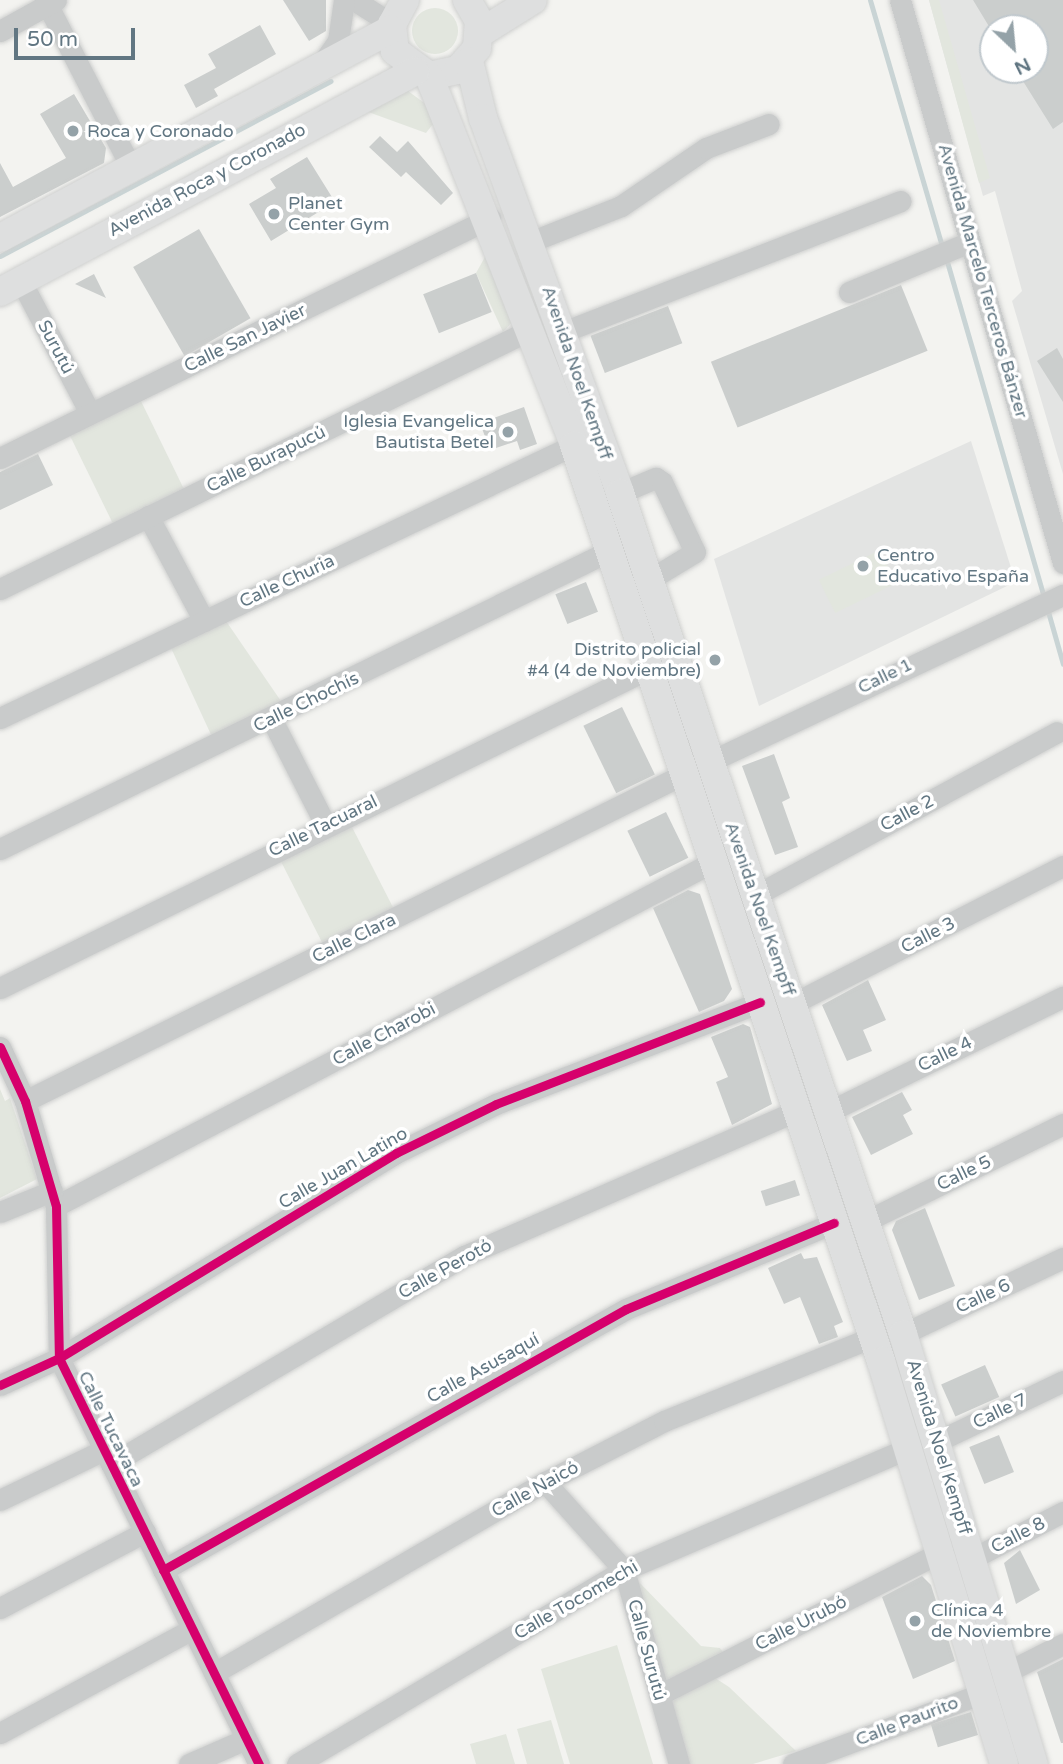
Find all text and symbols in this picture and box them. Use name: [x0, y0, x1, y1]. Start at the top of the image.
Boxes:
scale bar: [18, 14, 138, 58]
north arrow: [979, 14, 1049, 84]
text: 50 m: [27, 27, 78, 52]
text: N: [1011, 53, 1034, 79]
street label: Avenida Roca y Coronado: [105, 119, 309, 241]
place label: Roca y Coronado: [87, 120, 234, 142]
marker: Roca y Coronado: [65, 123, 81, 139]
street label: Avenida Marcelo Terceros Bánzer: [933, 141, 1033, 421]
place label: Planet Center Gym: [288, 193, 389, 235]
marker: Planet Center Gym: [266, 206, 282, 222]
street label: Avenida Noel Kempff: [537, 283, 617, 463]
street label: Calle San Javier: [181, 299, 309, 377]
street label: Surutú: [33, 317, 79, 377]
place label: Iglesia Evangelica Bautista Betel: [343, 411, 494, 453]
street label: Calle Burapucú: [203, 421, 329, 497]
marker: Iglesia Evangelica Bautista Betel: [500, 424, 516, 440]
place label: Centro Educativo España: [877, 545, 1029, 588]
street label: Calle Churia: [236, 550, 338, 612]
marker: Centro Educativo España: [855, 558, 871, 574]
place label: Distrito policial #4 (4 de Noviembre): [527, 639, 701, 682]
marker: Distrito policial #4 (4 de Noviembre): [707, 652, 723, 668]
street label: Calle 1: [854, 654, 916, 698]
street label: Calle Chochís: [250, 667, 362, 737]
street label: Calle Tacuaral: [265, 790, 381, 862]
street label: Calle 2: [876, 790, 938, 836]
street label: Avenida Noel Kempff: [720, 819, 800, 999]
street label: Calle Clara: [309, 908, 399, 968]
street label: Calle 3: [897, 912, 959, 958]
street label: Calle Charobi: [329, 998, 439, 1070]
street label: Calle 4: [914, 1032, 976, 1076]
street label: Calle Juan Latino: [275, 1122, 411, 1214]
street label: Calle 5: [933, 1151, 995, 1195]
street label: Calle Perotó: [394, 1234, 496, 1304]
street label: Calle 6: [952, 1274, 1014, 1318]
street label: Calle Asusaquí: [423, 1328, 543, 1408]
street label: Avenida Noel Kempff: [902, 1357, 976, 1537]
street label: Calle Tucavaca: [74, 1368, 148, 1490]
street label: Calle 7: [969, 1389, 1031, 1433]
street label: Calle Naicó: [488, 1456, 582, 1522]
street label: Calle 8: [987, 1512, 1049, 1558]
street label: Calle Tocomechi: [510, 1556, 642, 1644]
street label: Calle Urubó: [752, 1591, 850, 1655]
street label: Calle Surutú: [623, 1597, 671, 1703]
place label: Clínica 4 de Noviembre: [931, 1600, 1051, 1642]
marker: Clínica 4 de Noviembre: [905, 1611, 925, 1631]
street label: Calle Paurito: [853, 1692, 961, 1750]

